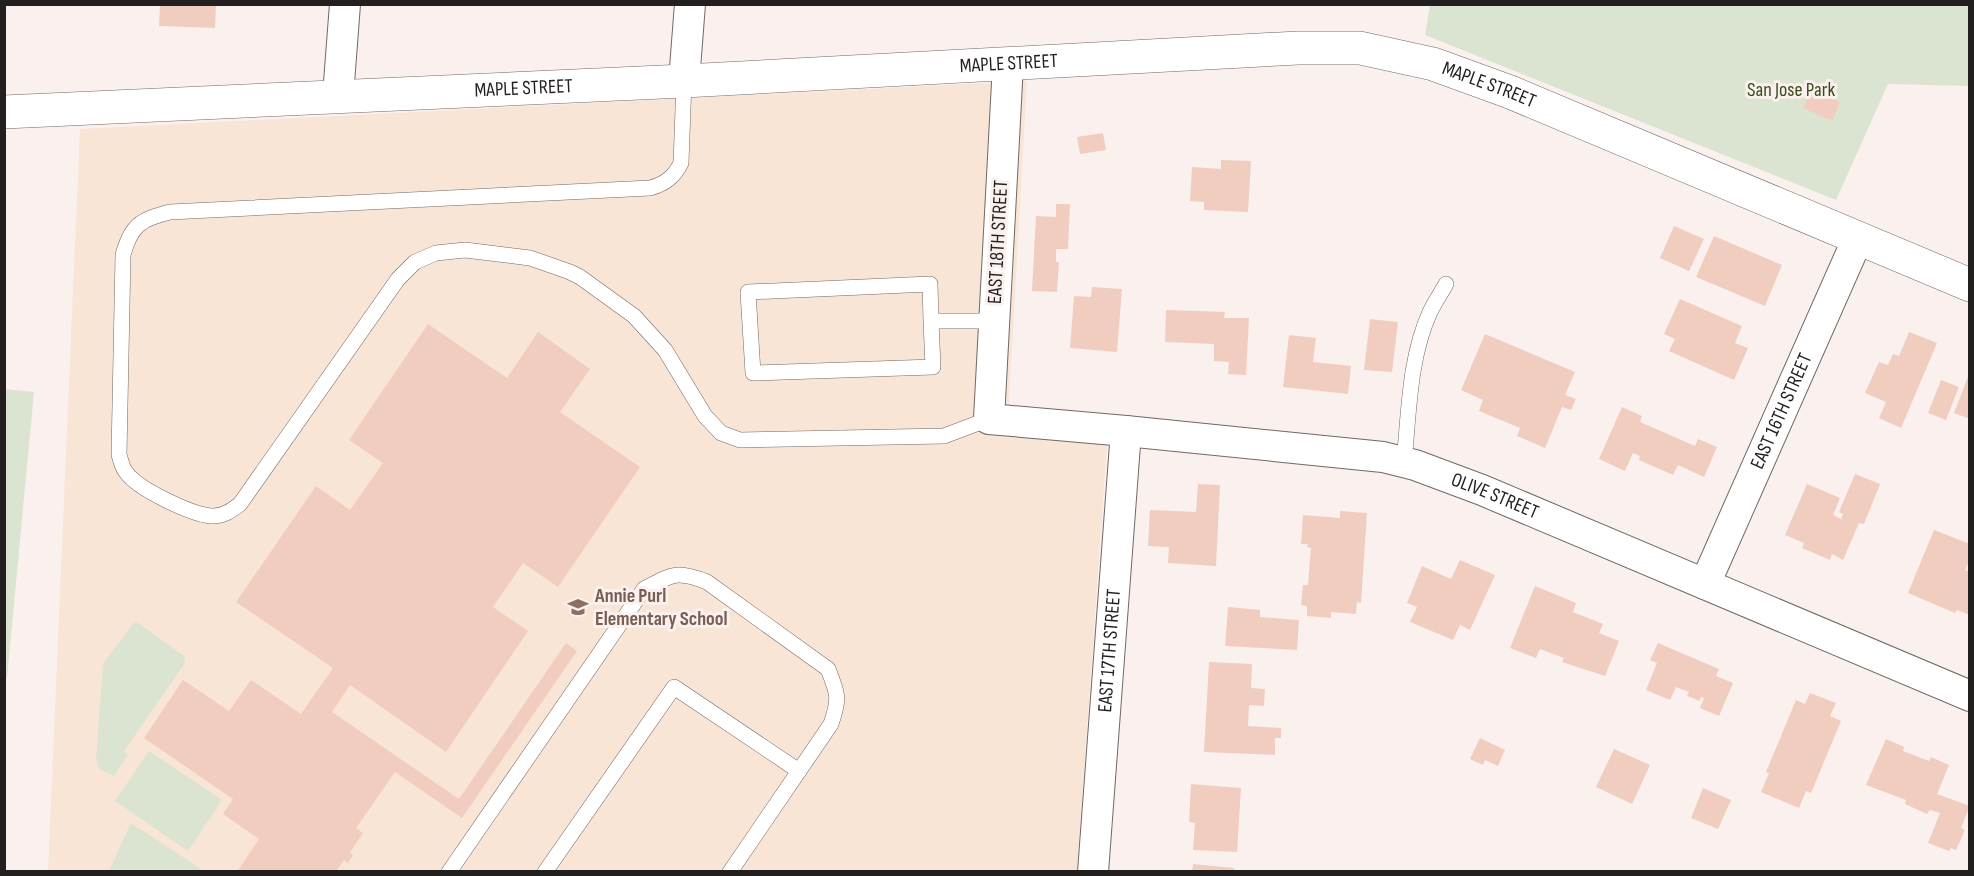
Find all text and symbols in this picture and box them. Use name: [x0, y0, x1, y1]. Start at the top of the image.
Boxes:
street label: MAPLE STREET: [959, 49, 1058, 78]
street label: MAPLE STREET: [1439, 56, 1539, 113]
street label: MAPLE STREET: [474, 74, 573, 103]
park label: San Jose Park: [1747, 78, 1835, 102]
street label: EAST 18TH STREET: [983, 179, 1013, 305]
street label: EAST 16TH STREET: [1745, 350, 1817, 473]
street label: OLIVE STREET: [1448, 468, 1542, 524]
place label: Annie Purl Elementary School: [594, 584, 728, 631]
street label: EAST 17TH STREET: [1093, 588, 1126, 713]
school or university icon: Annie Purl Elementary School: [566, 595, 590, 619]

